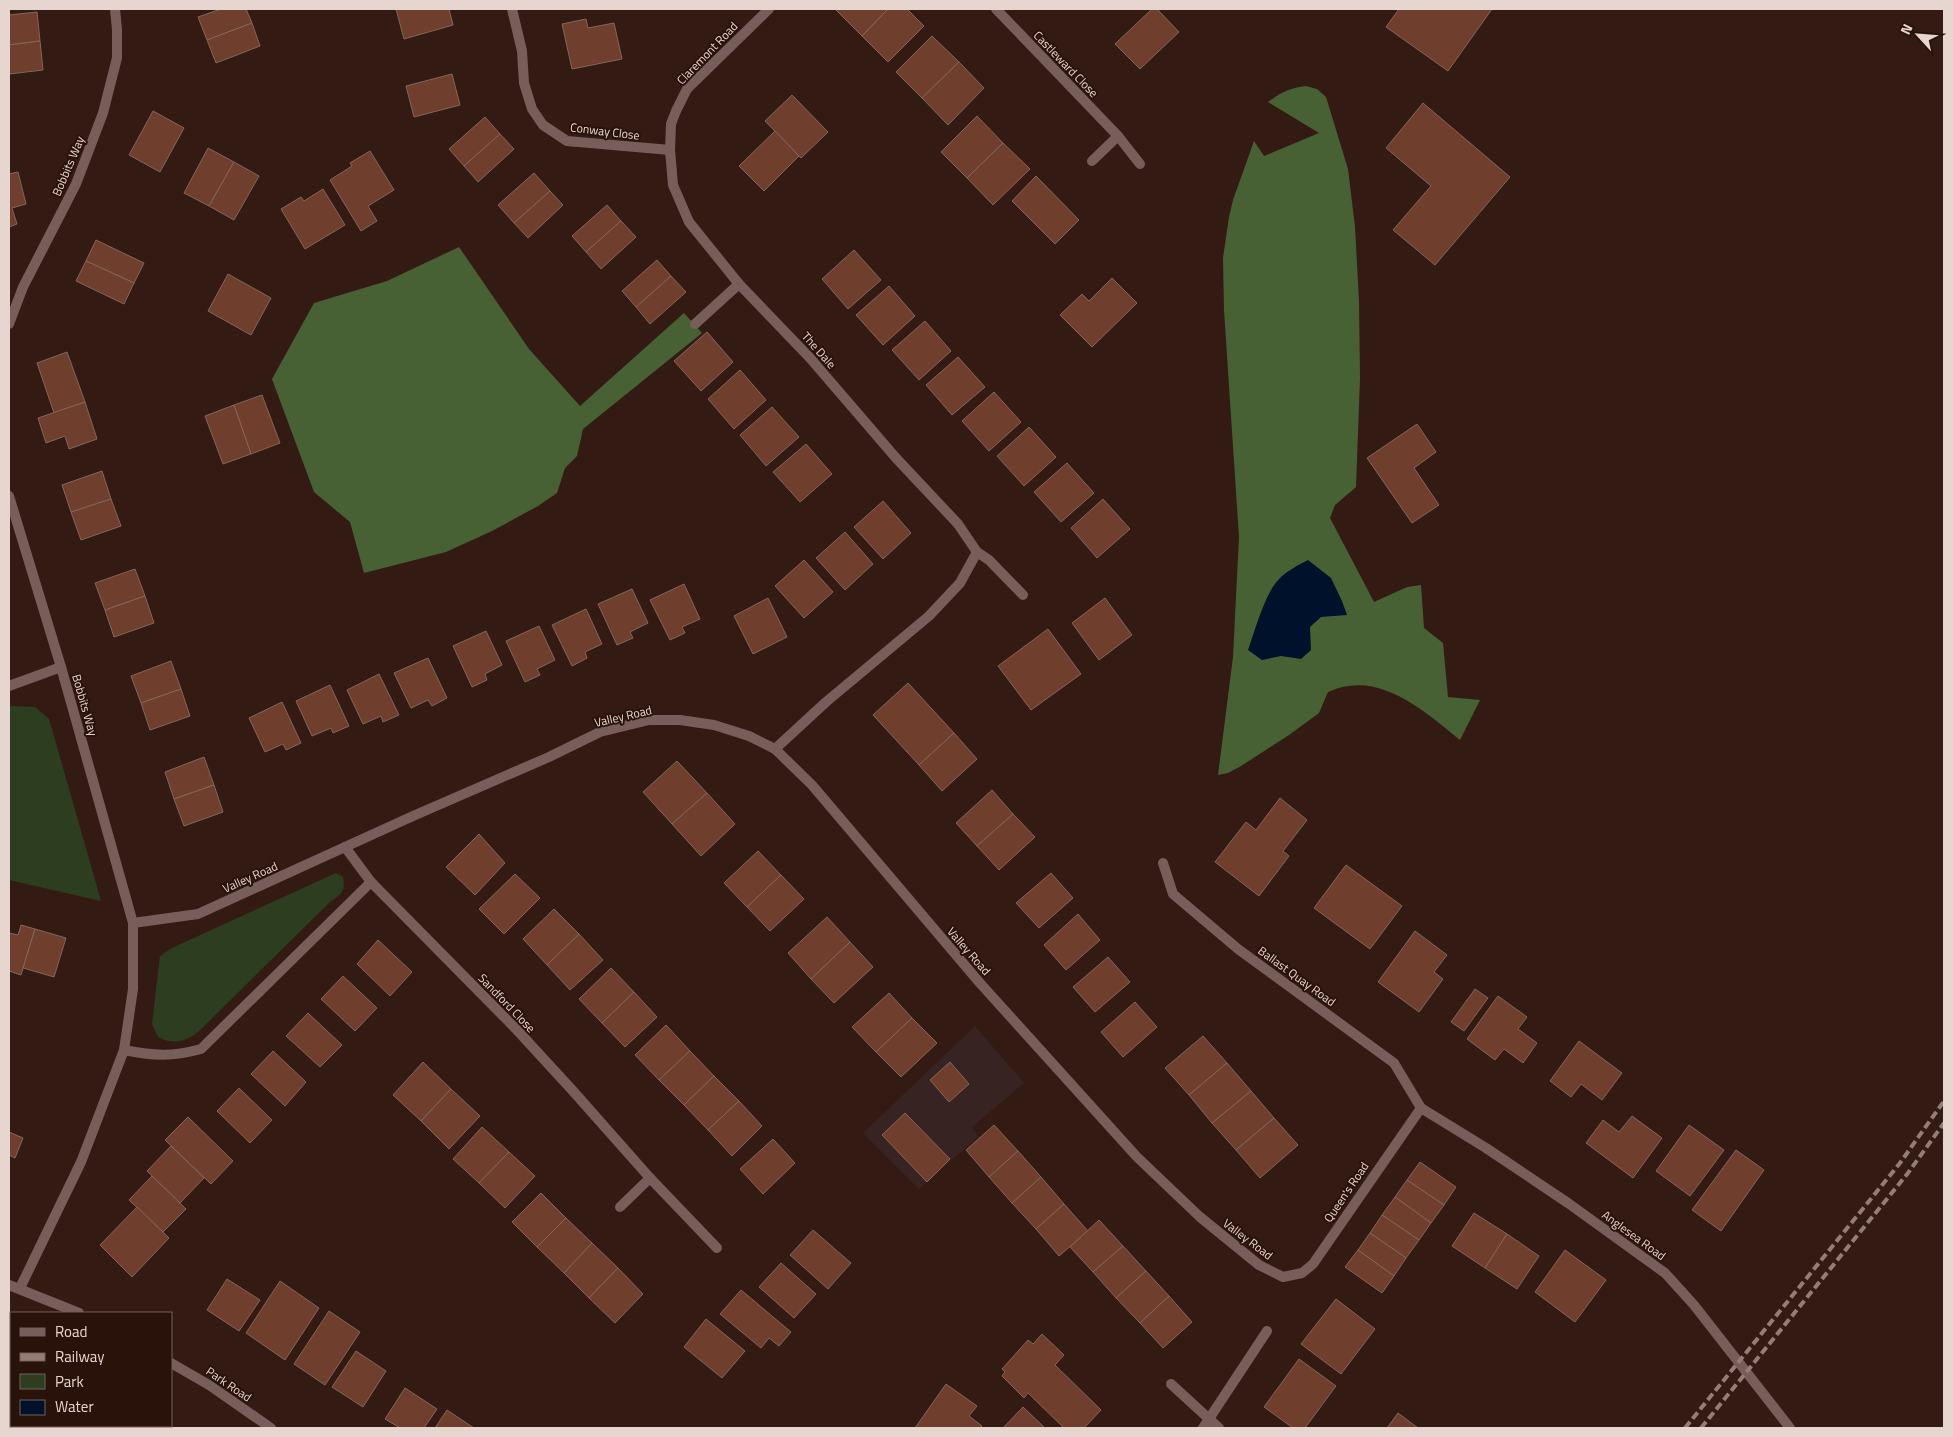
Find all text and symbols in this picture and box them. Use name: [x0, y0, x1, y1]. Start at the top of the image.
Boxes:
north arrow: [1893, 10, 1943, 60]
street label: Claremont Road: [672, 17, 742, 89]
text: N: [1894, 20, 1917, 38]
street label: Castleward Close: [1029, 26, 1103, 102]
street label: Conway Close: [569, 117, 641, 145]
street label: Bobbits Way: [47, 133, 89, 199]
street label: The Dale: [797, 327, 841, 373]
street label: Bobbits Way: [67, 672, 103, 738]
street label: Valley Road: [592, 700, 654, 732]
street label: Valley Road: [219, 856, 281, 898]
street label: Valley Road: [943, 923, 995, 979]
street label: Ballast Quay Road: [1254, 941, 1340, 1011]
street label: Sandford Close: [474, 969, 540, 1037]
street label: Queen's Road: [1319, 1158, 1373, 1226]
street label: Anglesea Road: [1598, 1205, 1670, 1265]
street label: Valley Road: [1219, 1214, 1277, 1264]
legend: [10, 1312, 172, 1427]
text: Road: [55, 1320, 87, 1343]
text: Railway: [55, 1345, 105, 1368]
street label: Park Road: [202, 1362, 256, 1406]
text: Park: [55, 1370, 84, 1393]
text: Water: [55, 1395, 94, 1418]

